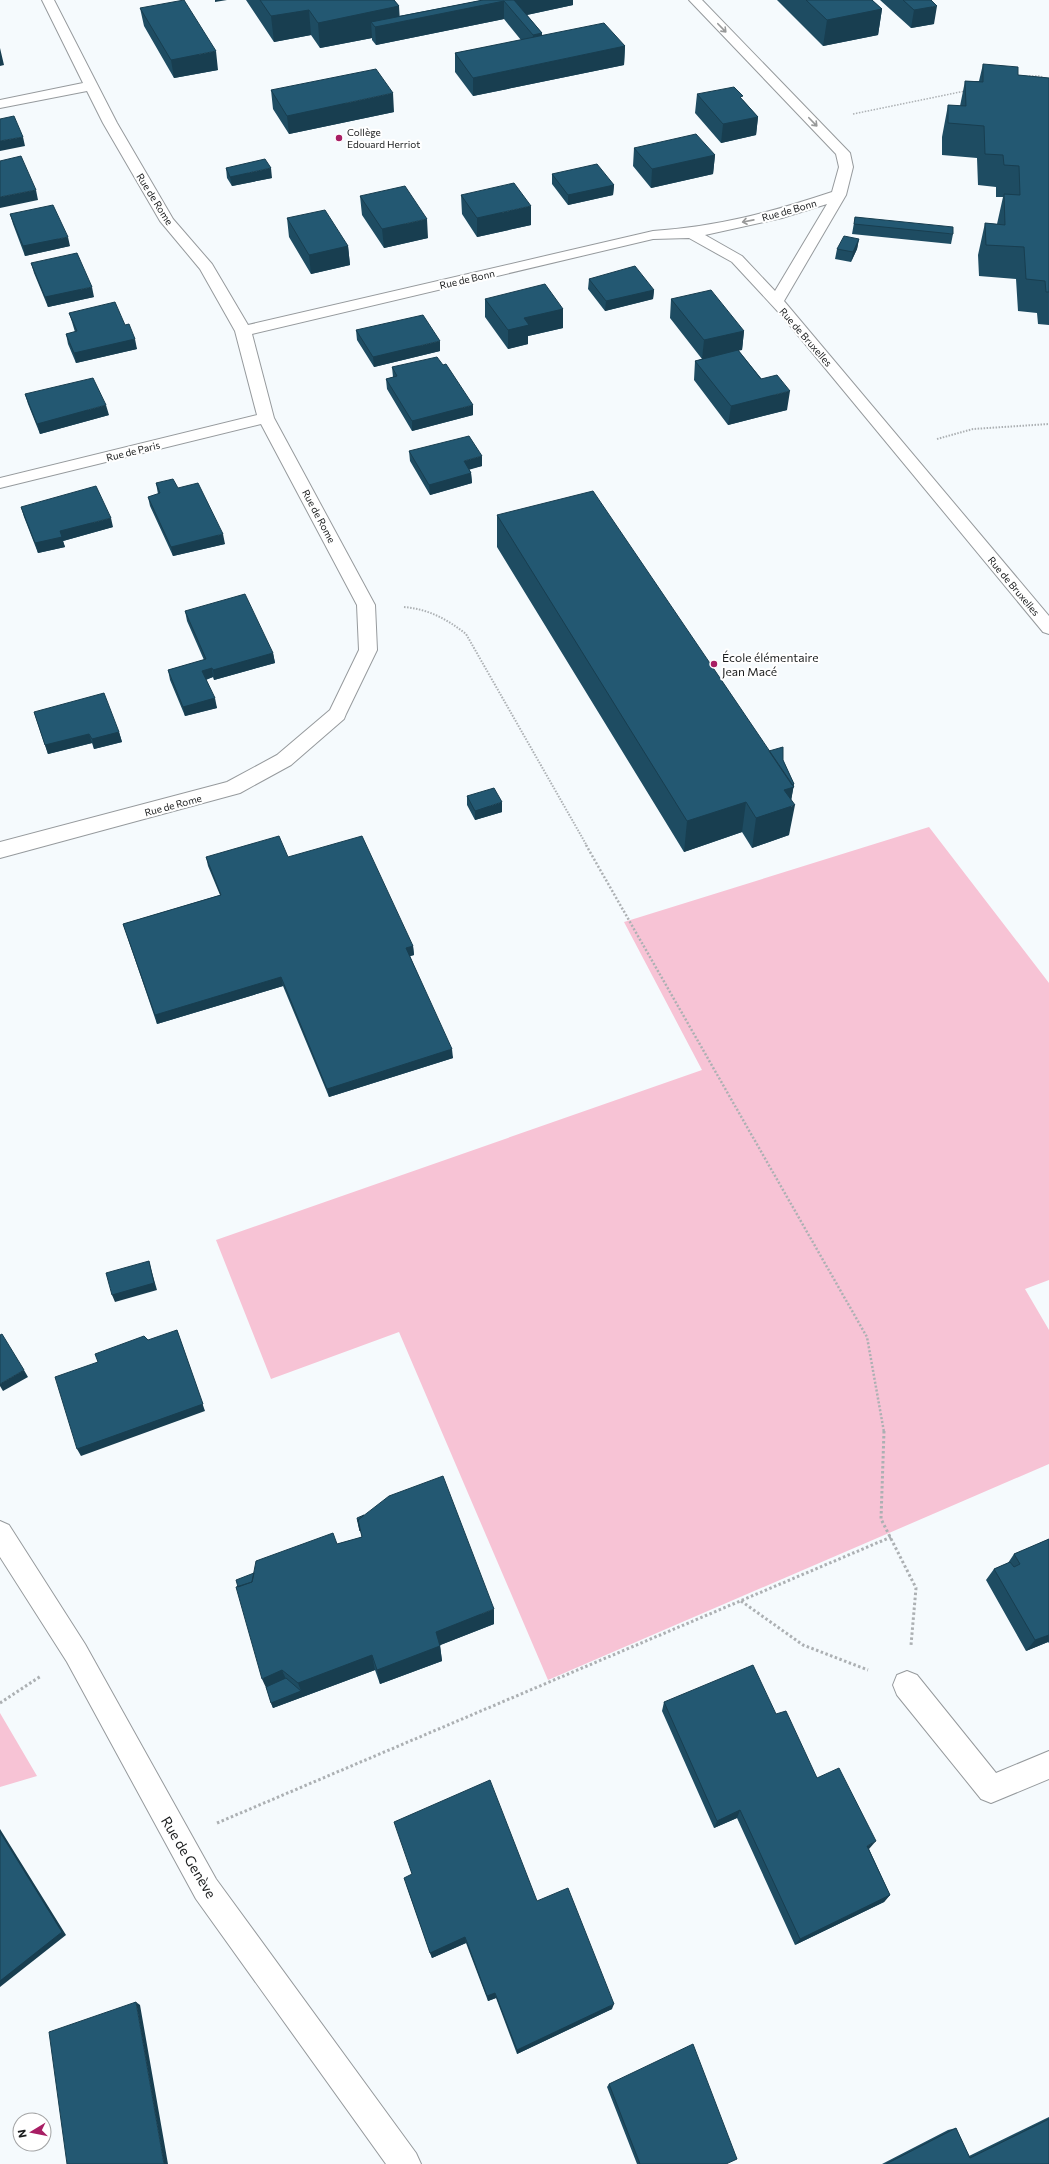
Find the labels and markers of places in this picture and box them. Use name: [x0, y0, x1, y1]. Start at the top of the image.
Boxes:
place label: Collège Edouard Herriot: [347, 126, 420, 150]
marker: Collège Edouard Herriot: [334, 133, 344, 143]
place label: École élémentaire Jean Macé: [722, 650, 818, 679]
marker: École élémentaire Jean Macé: [709, 659, 719, 669]

